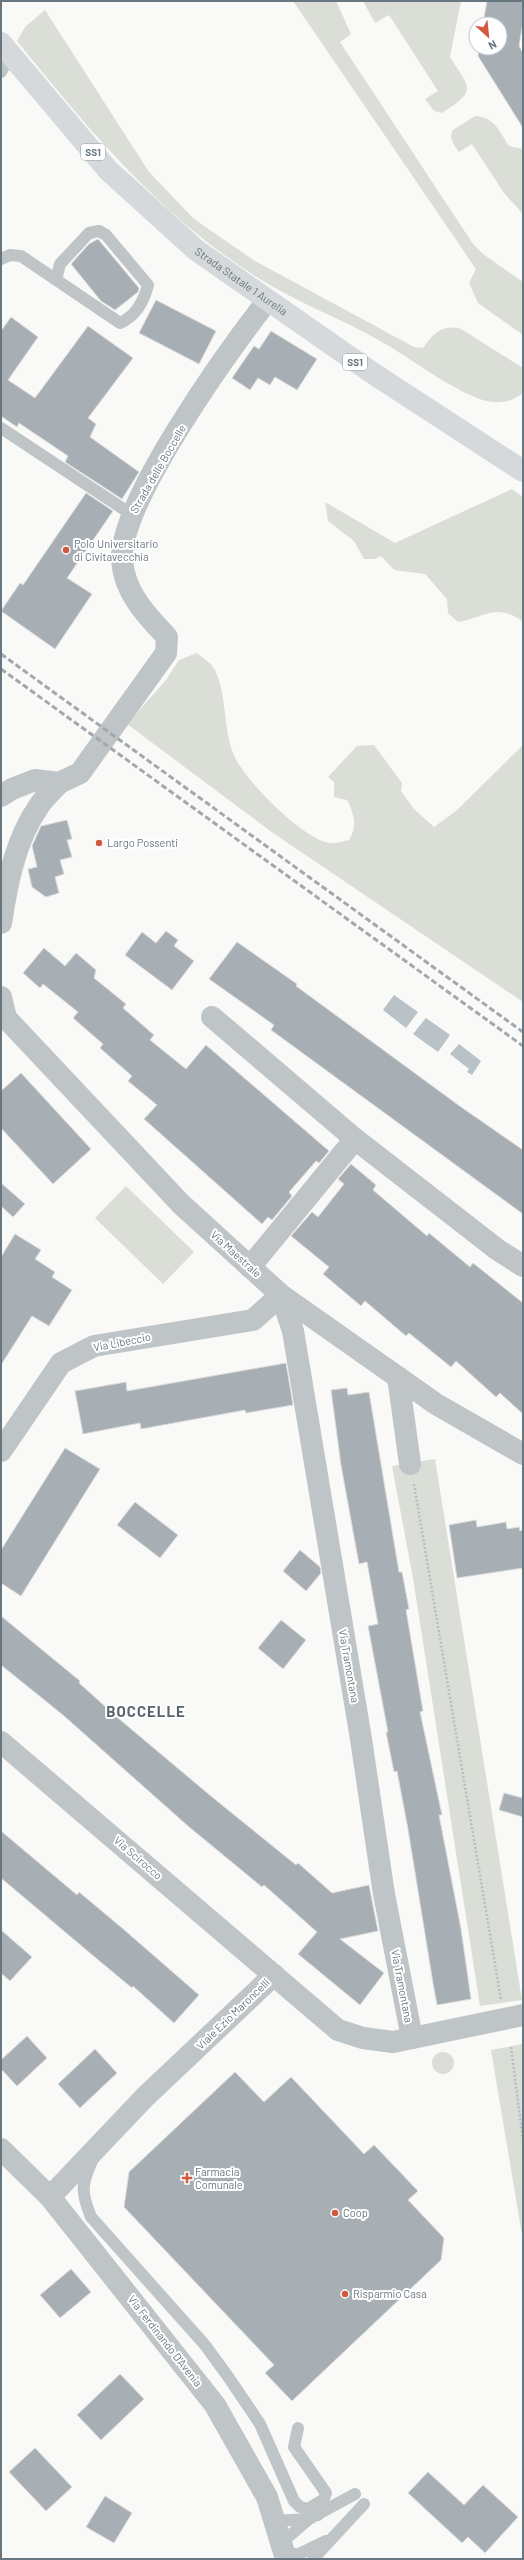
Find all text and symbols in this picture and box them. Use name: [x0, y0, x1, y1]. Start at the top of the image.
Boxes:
north arrow: [468, 16, 508, 56]
text: N: [487, 38, 499, 53]
road number: SS1: [81, 144, 105, 160]
street label: Strada Statale 1 Aurelia: [193, 244, 290, 318]
road number: SS1: [343, 354, 367, 370]
street label: Strada delle Boccelle: [127, 422, 188, 515]
place label: Polo Universitario di Civitavecchia: [74, 537, 158, 563]
marker: Polo Universitario di Civitavecchia: [61, 545, 71, 555]
place label: Largo Possenti: [107, 836, 178, 849]
marker: Largo Possenti: [94, 838, 104, 848]
street label: Via Maestrale: [208, 1228, 264, 1280]
street label: Via Libeccio: [92, 1330, 152, 1353]
street label: Via Tramontana: [337, 1628, 362, 1704]
district label: BOCCELLE: [106, 1702, 186, 1720]
street label: Via Scirocco: [112, 1833, 165, 1882]
street label: Via Tramontana: [389, 1948, 416, 2024]
street label: Viale Ezio Maroncelli: [193, 1975, 272, 2052]
place label: Farmacia Comunale: [195, 2165, 243, 2191]
marker: Farmacia Comunale: [182, 2173, 192, 2183]
place label: Coop: [343, 2206, 368, 2219]
marker: Coop: [330, 2208, 340, 2218]
place label: Risparmio Casa: [353, 2287, 427, 2300]
marker: Risparmio Casa: [340, 2289, 350, 2299]
street label: Via Ferdinando D'Avenia: [126, 2292, 205, 2389]

